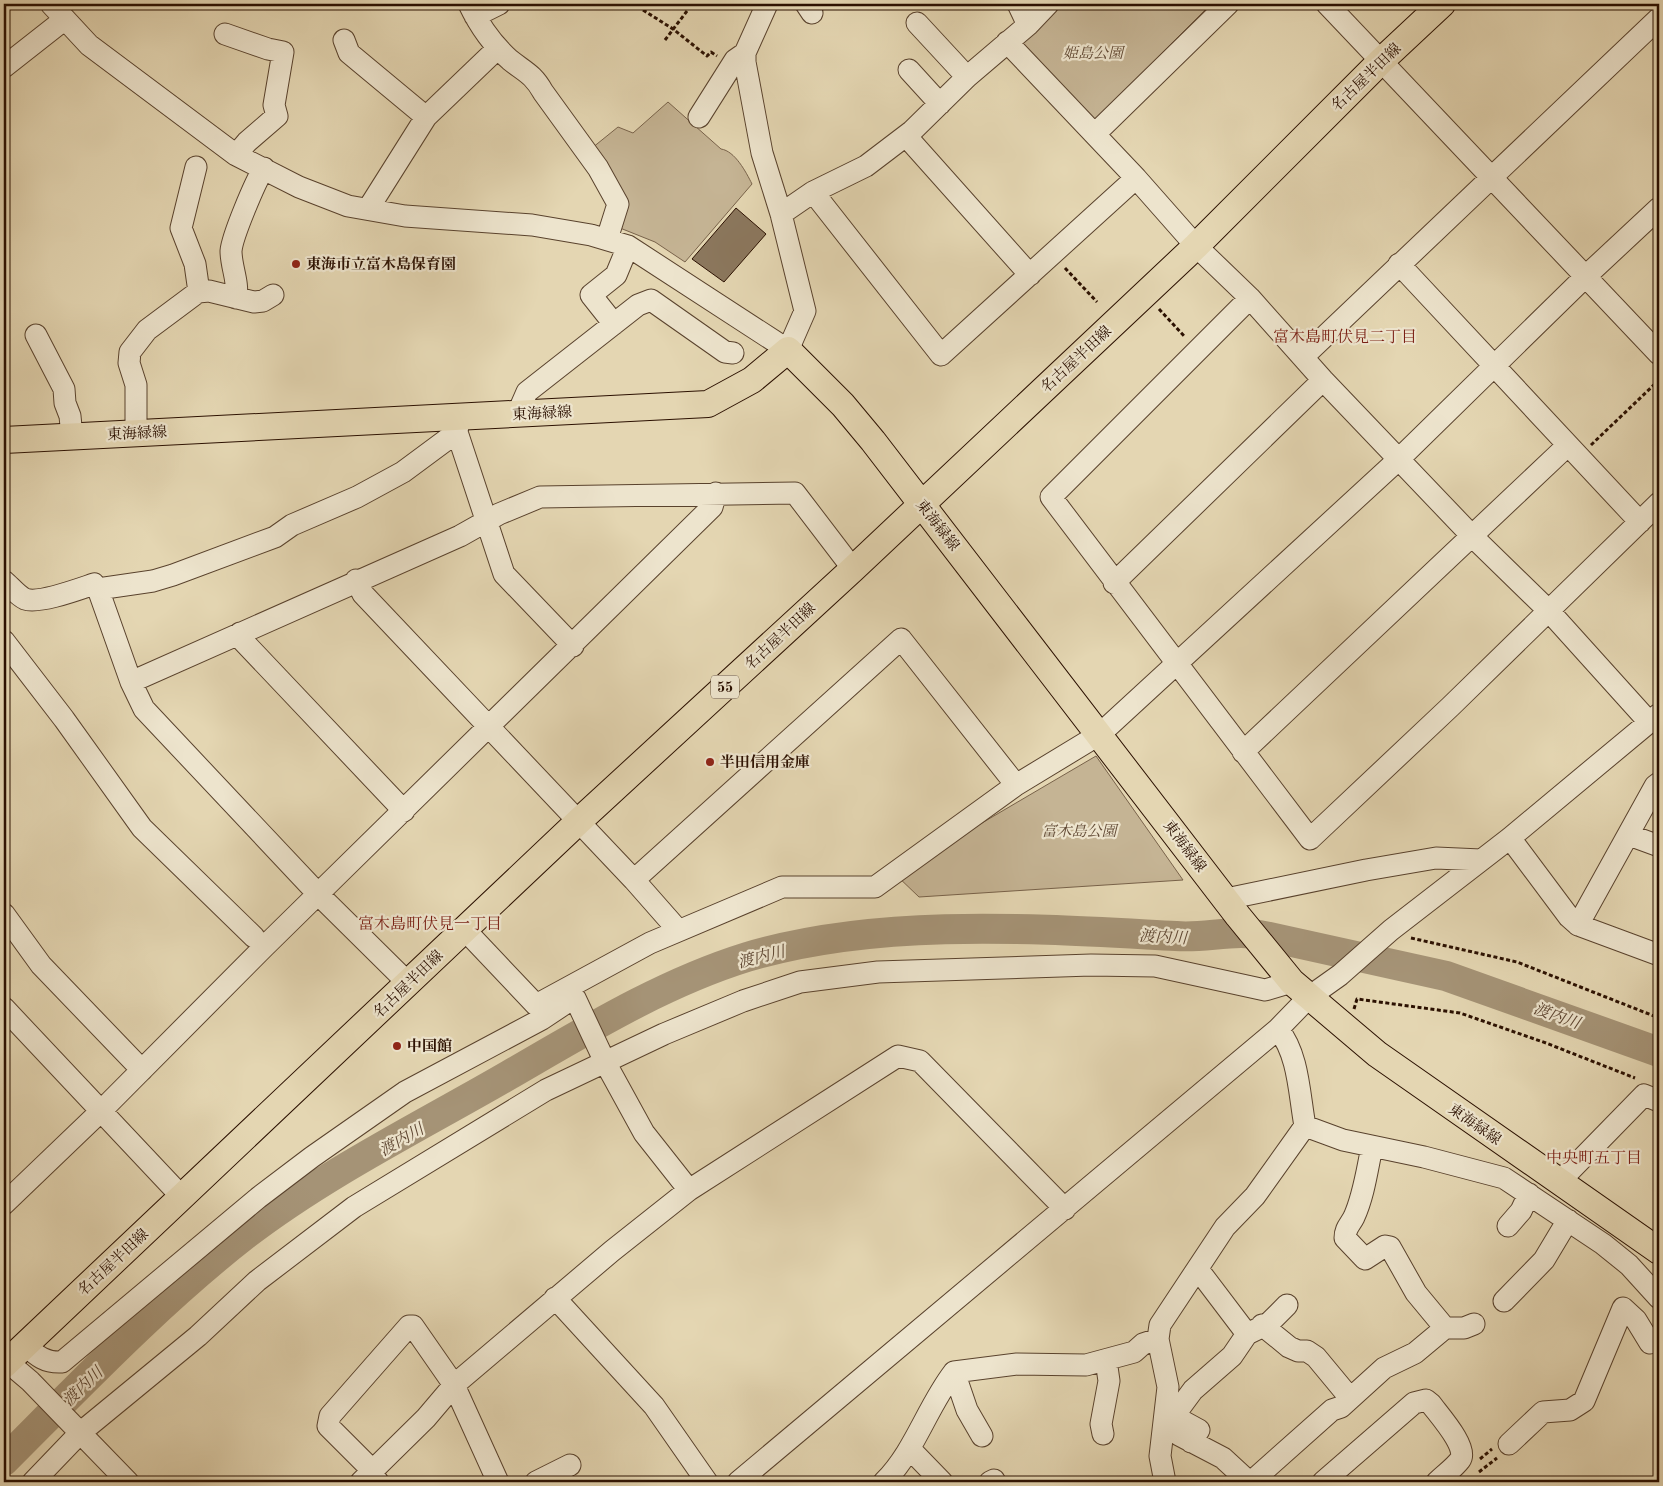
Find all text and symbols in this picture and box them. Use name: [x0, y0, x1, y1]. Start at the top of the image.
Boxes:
street label: 名古屋半田線: [1328, 40, 1405, 115]
park label: 姫島公園: [1063, 45, 1126, 62]
place label: 東海市立富木島保育園: [306, 256, 456, 273]
marker: 東海市立富木島保育園: [290, 258, 302, 270]
street label: 名古屋半田線: [1038, 322, 1115, 396]
district label: 富木島町伏見二丁目: [1273, 328, 1417, 346]
street label: 東海緑線: [512, 403, 572, 424]
street label: 東海緑線: [107, 423, 167, 444]
street label: 東海緑線: [912, 496, 963, 554]
street label: 名古屋半田線: [742, 599, 819, 673]
road number: 55: [711, 676, 739, 699]
place label: 半田信用金庫: [720, 754, 810, 771]
marker: 半田信用金庫: [704, 756, 716, 768]
street label: 東海緑線: [1160, 817, 1209, 875]
park label: 富木島公園: [1041, 823, 1119, 840]
district label: 富木島町伏見一丁目: [358, 915, 502, 933]
water label: 渡内川: [1139, 927, 1189, 947]
water label: 渡内川: [736, 942, 789, 972]
street label: 名古屋半田線: [370, 947, 447, 1022]
water label: 渡内川: [1531, 999, 1584, 1033]
place label: 中国館: [407, 1038, 452, 1055]
marker: 中国館: [391, 1040, 403, 1052]
street label: 東海緑線: [1445, 1100, 1504, 1149]
water label: 渡内川: [376, 1119, 429, 1160]
district label: 中央町五丁目: [1546, 1149, 1642, 1167]
street label: 名古屋半田線: [75, 1225, 152, 1299]
water label: 渡内川: [59, 1362, 108, 1410]

